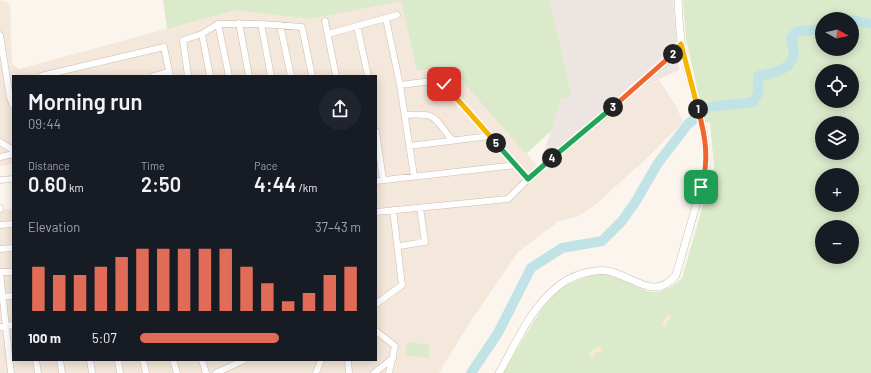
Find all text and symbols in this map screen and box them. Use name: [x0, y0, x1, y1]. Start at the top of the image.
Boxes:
north arrow: [815, 12, 859, 56]
map controls: [815, 12, 859, 264]
pin: 2: [663, 44, 683, 64]
text: 2: [670, 47, 676, 60]
button: locate: [815, 64, 859, 108]
pin: [427, 67, 461, 101]
icon: check: [433, 73, 455, 95]
text: Morning run: [28, 88, 142, 114]
button: share: [319, 88, 361, 130]
pin: 3: [603, 97, 623, 117]
pin: 1: [688, 99, 708, 119]
text: 3: [610, 100, 616, 113]
text: 1: [696, 102, 700, 115]
text: 09:44: [28, 116, 61, 132]
button: layers: [815, 116, 859, 160]
pin: 5: [486, 133, 506, 153]
text: 5: [493, 136, 499, 149]
pin: 4: [542, 148, 562, 168]
text: 4: [549, 151, 555, 164]
text: Distance: [28, 159, 70, 172]
text: Time: [141, 159, 165, 172]
text: Pace: [254, 159, 278, 172]
button: +: [815, 168, 859, 212]
pin: [684, 170, 718, 204]
text: 0.60: [28, 172, 67, 196]
text: 2:50: [141, 172, 181, 196]
text: 4:44: [254, 172, 296, 196]
icon: arrive: [690, 176, 712, 198]
text: km: [67, 181, 84, 194]
text: /km: [296, 181, 317, 194]
text: Elevation: [28, 219, 80, 235]
text: 37–43 m: [315, 219, 361, 235]
button: −: [815, 220, 859, 264]
text: 100 m: [28, 330, 61, 346]
text: 5:07: [92, 330, 117, 346]

